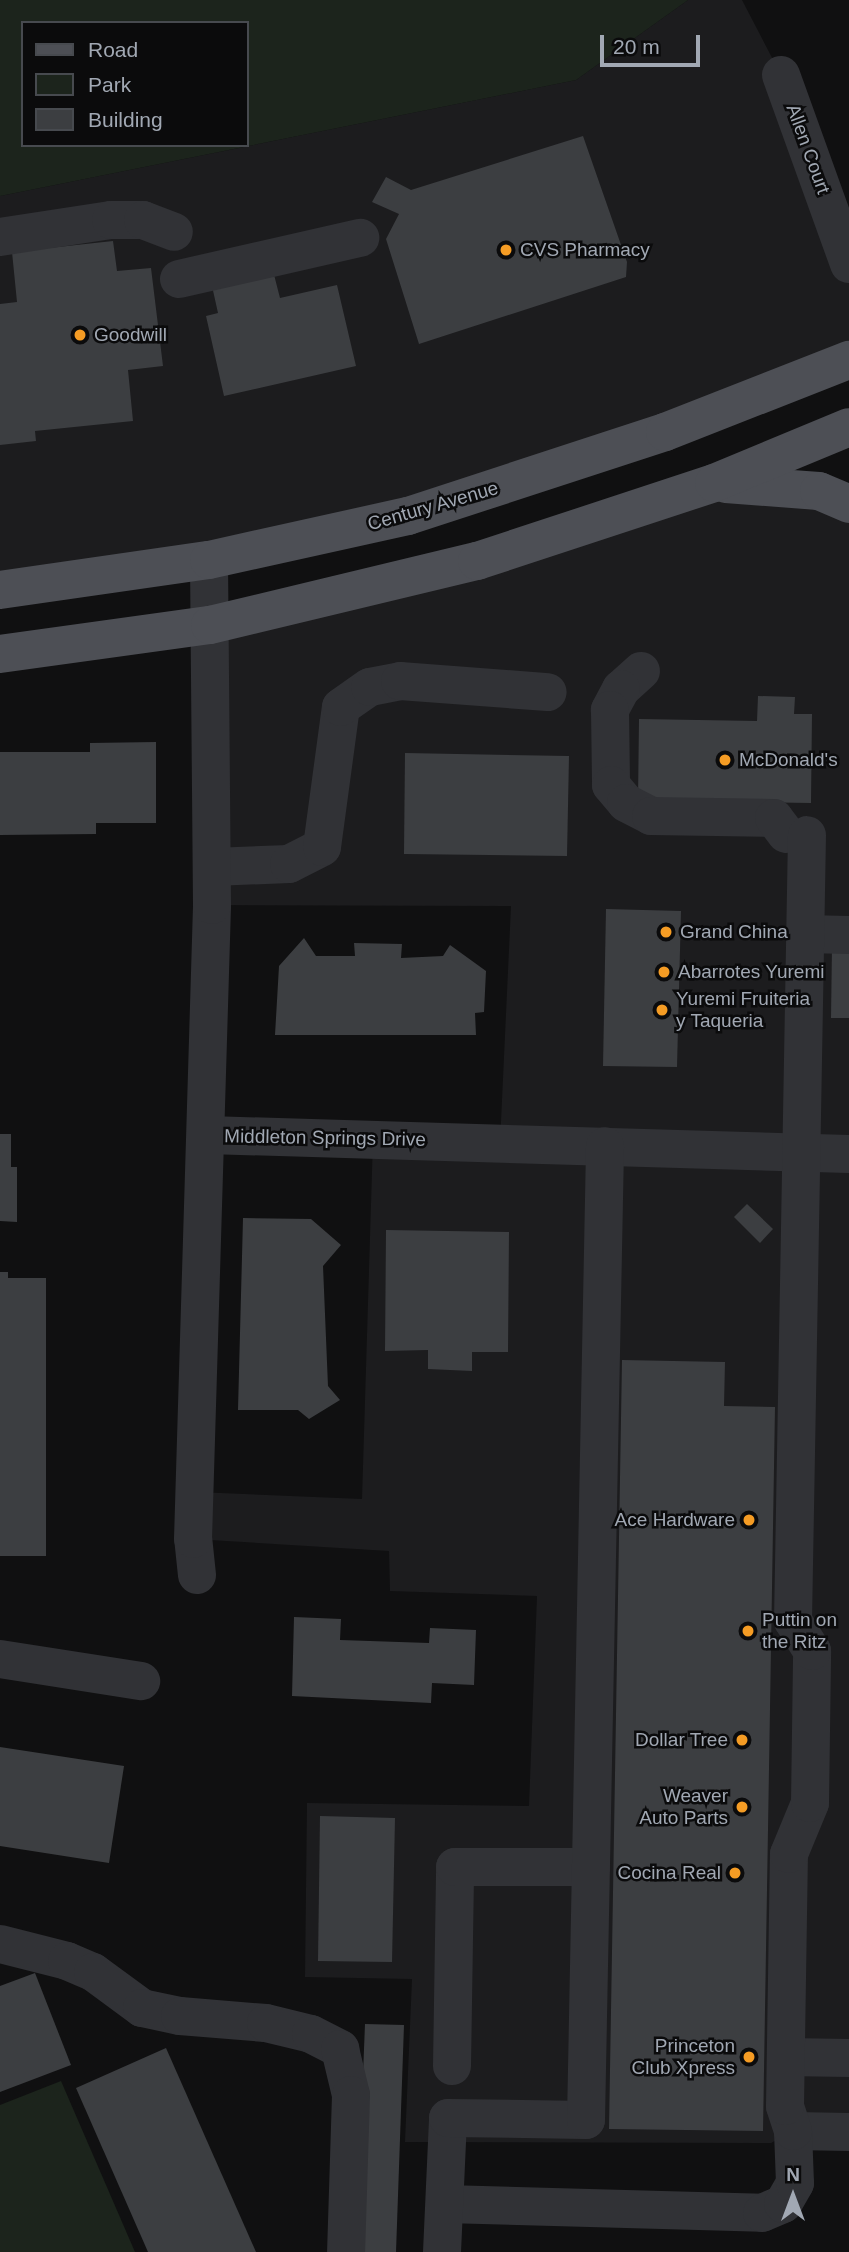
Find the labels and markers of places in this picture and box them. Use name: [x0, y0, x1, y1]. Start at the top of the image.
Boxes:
place label: CVS Pharmacy: [520, 239, 650, 261]
marker: CVS Pharmacy: [498, 242, 514, 258]
place label: Goodwill: [94, 324, 167, 346]
marker: Goodwill: [72, 327, 88, 343]
place label: McDonald's: [739, 749, 838, 771]
marker: McDonald's: [717, 752, 733, 768]
place label: Grand China: [680, 921, 788, 943]
marker: Grand China: [658, 924, 674, 940]
place label: Abarrotes Yuremi: [678, 961, 825, 983]
marker: Abarrotes Yuremi: [656, 964, 672, 980]
place label: Yuremi Fruiteria y Taqueria: [676, 988, 810, 1032]
marker: Yuremi Fruiteria y Taqueria: [654, 1002, 670, 1018]
place label: Ace Hardware: [615, 1509, 735, 1531]
marker: Ace Hardware: [741, 1512, 757, 1528]
place label: Puttin on the Ritz: [762, 1609, 837, 1653]
marker: Puttin on the Ritz: [740, 1623, 756, 1639]
place label: Dollar Tree: [635, 1729, 728, 1751]
marker: Dollar Tree: [734, 1732, 750, 1748]
place label: Weaver Auto Parts: [639, 1785, 728, 1829]
marker: Weaver Auto Parts: [734, 1799, 750, 1815]
place label: Cocina Real: [618, 1862, 721, 1884]
marker: Cocina Real: [727, 1865, 743, 1881]
place label: Princeton Club Xpress: [632, 2035, 735, 2079]
marker: Princeton Club Xpress: [741, 2049, 757, 2065]

